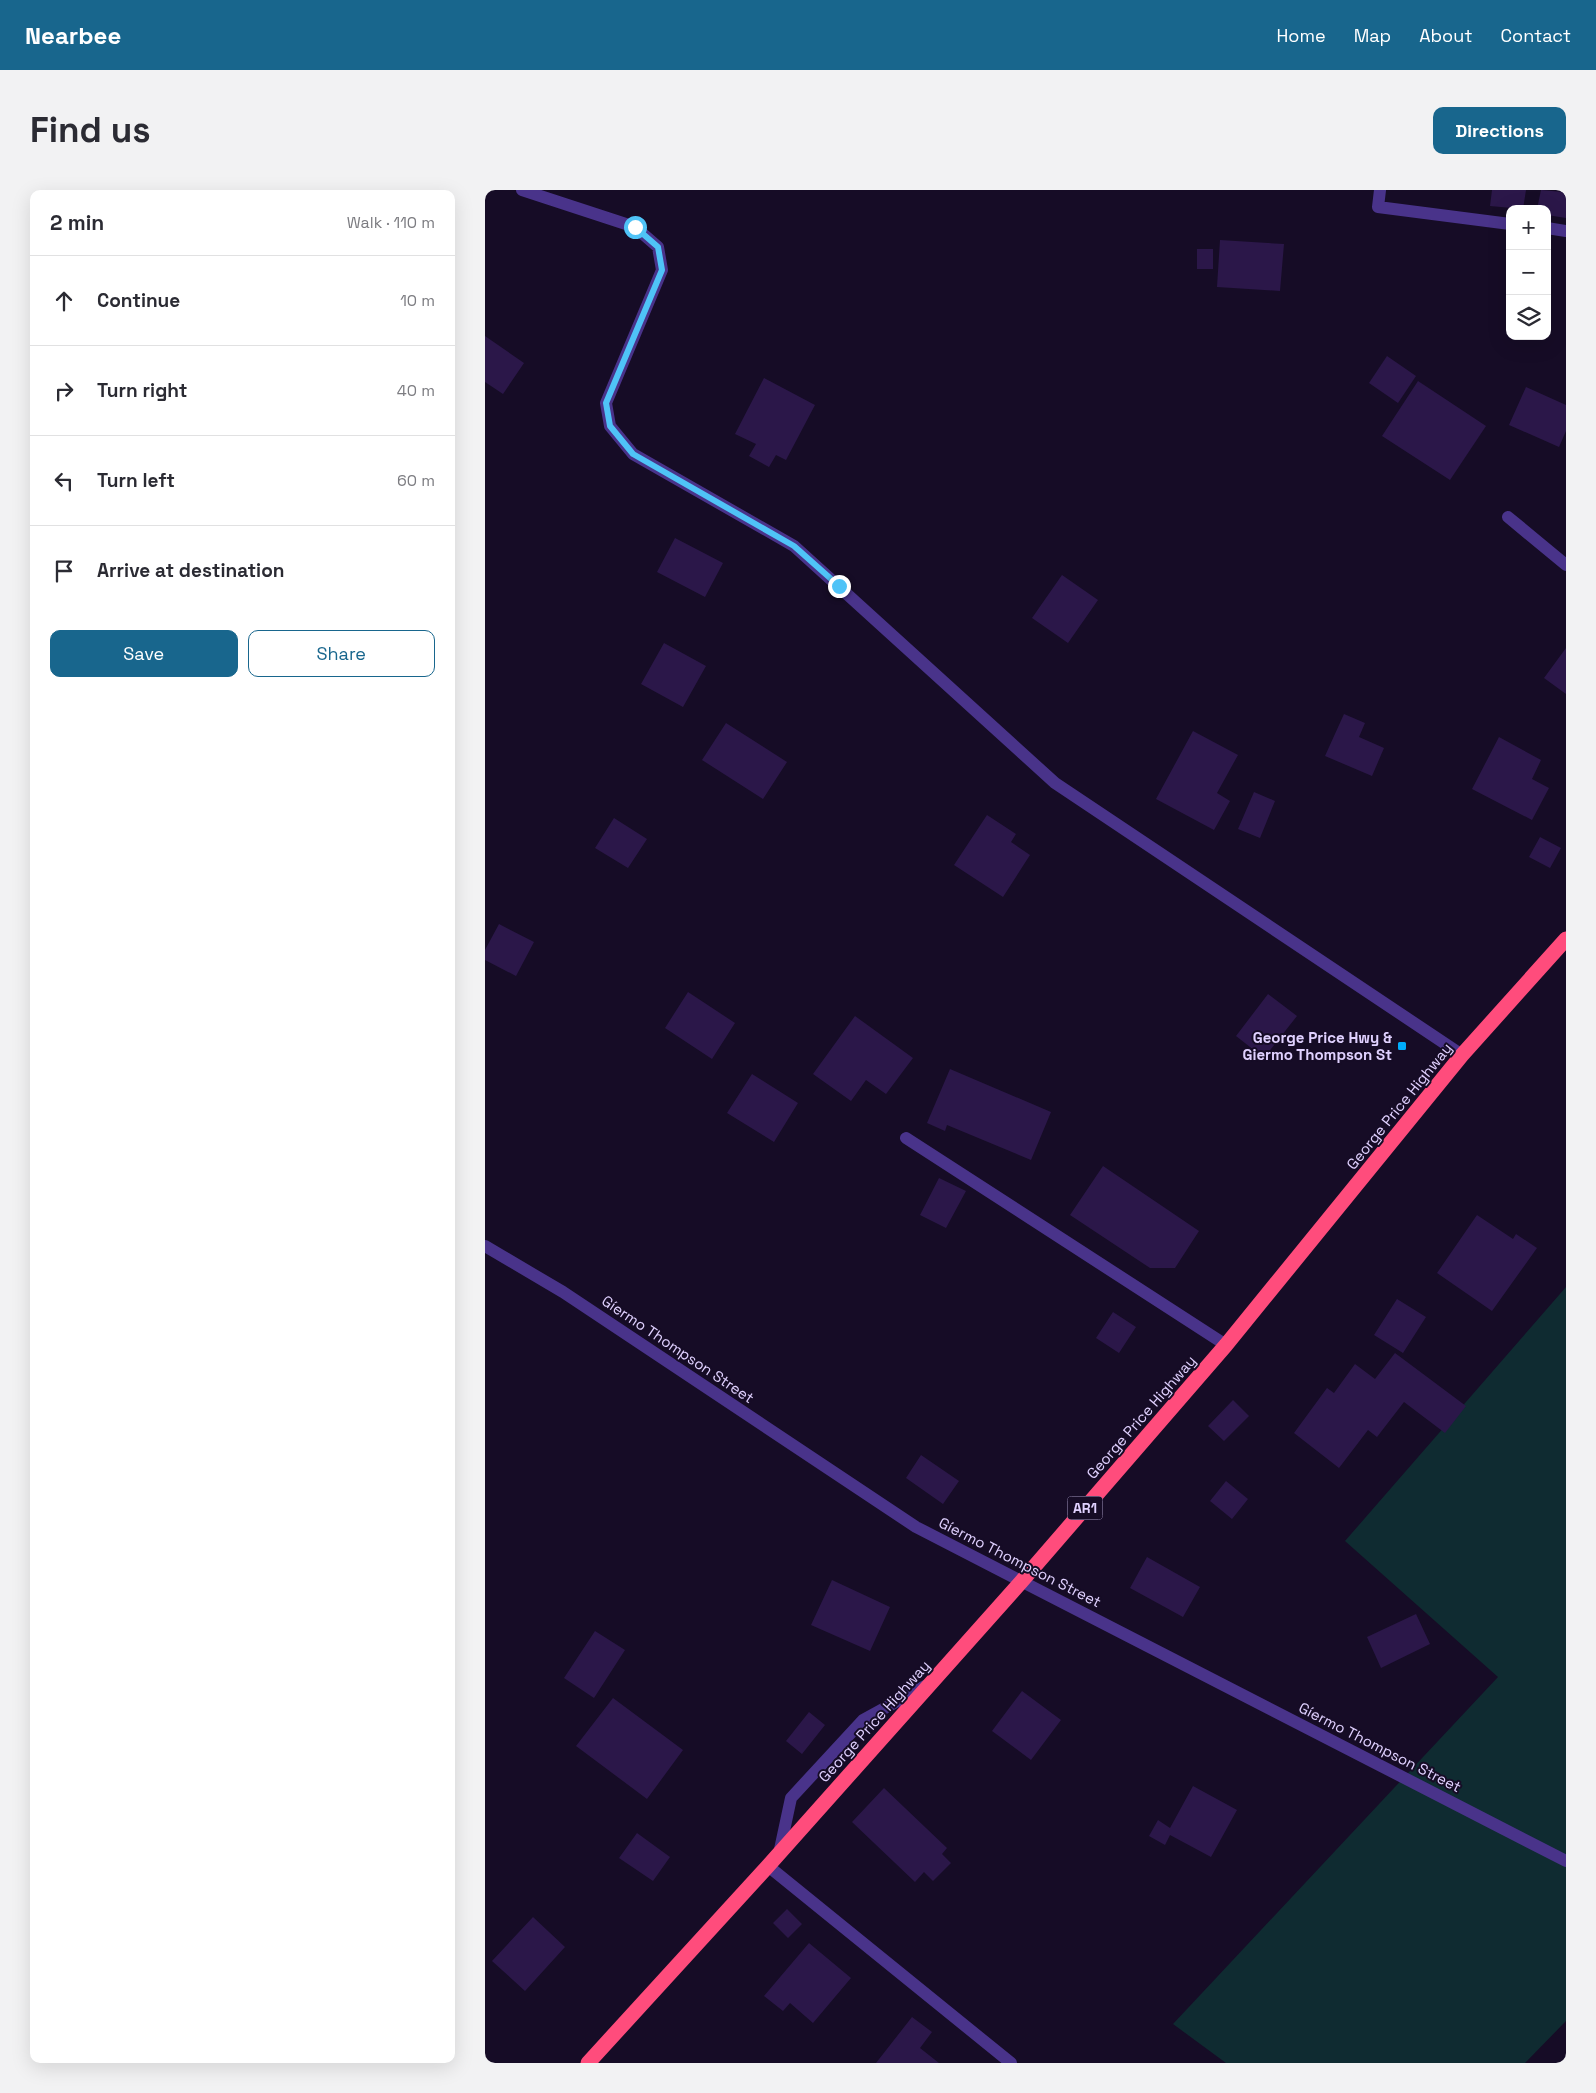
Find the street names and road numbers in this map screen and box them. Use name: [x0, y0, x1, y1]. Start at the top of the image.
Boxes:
street label: George Price Highway: [1342, 1039, 1456, 1173]
street label: Gíermo Thompson Street: [598, 1291, 758, 1407]
street label: George Price Highway: [1082, 1351, 1200, 1483]
road number: AR1: [1067, 1496, 1103, 1520]
street label: Gíermo Thompson Street: [936, 1513, 1104, 1611]
street label: George Price Highway: [814, 1656, 934, 1786]
street label: Gíermo Thompson Street: [1296, 1698, 1464, 1796]

